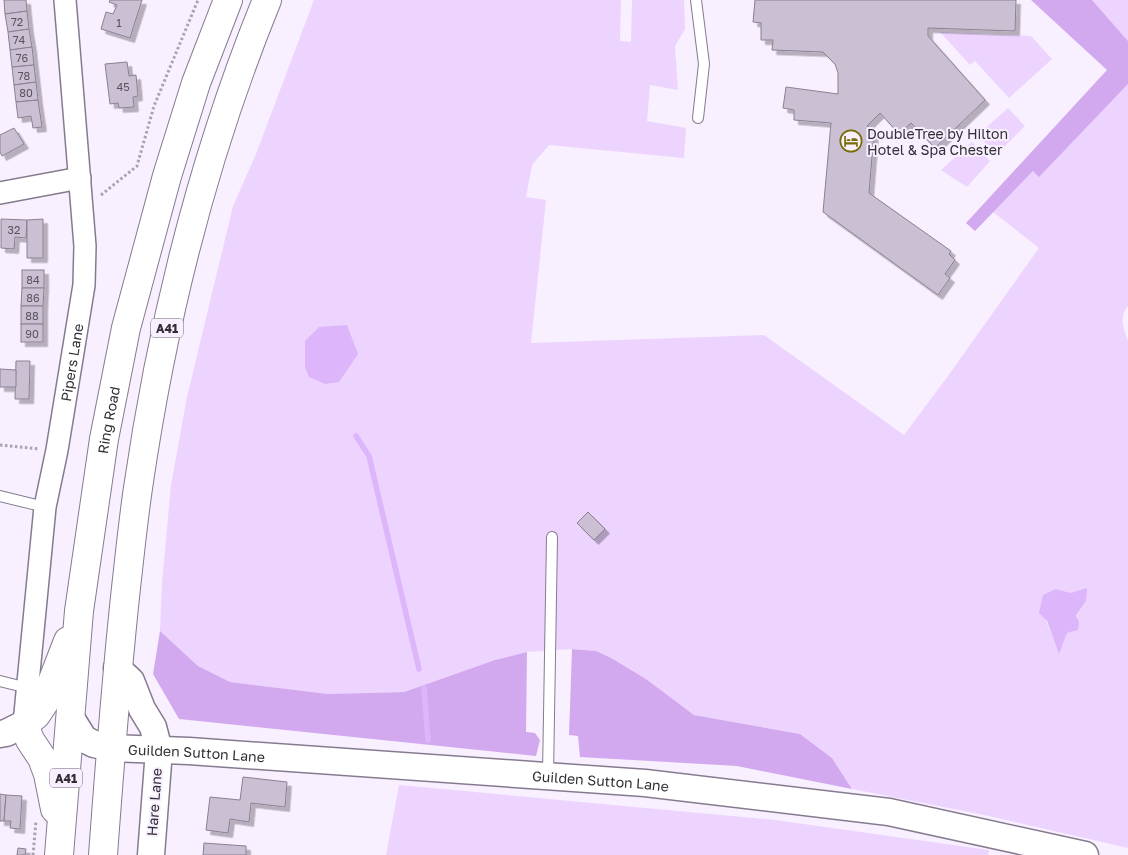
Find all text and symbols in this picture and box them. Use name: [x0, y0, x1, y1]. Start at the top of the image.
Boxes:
house number: 72: [11, 15, 23, 28]
house number: 1: [116, 16, 122, 29]
house number: 74: [13, 33, 26, 46]
house number: 76: [16, 51, 29, 64]
house number: 78: [18, 69, 31, 82]
house number: 45: [116, 80, 130, 93]
house number: 80: [19, 86, 33, 99]
place label: DoubleTree by Hilton Hotel & Spa Chester: [867, 125, 1008, 158]
hotel icon: DoubleTree by Hilton Hotel & Spa Chester: [839, 129, 863, 153]
house number: 32: [8, 223, 20, 236]
house number: 84: [26, 273, 40, 286]
house number: 86: [26, 291, 40, 304]
house number: 88: [25, 309, 39, 322]
road number: A41: [151, 318, 183, 338]
street label: Pipers Lane: [57, 322, 86, 403]
house number: 90: [25, 327, 39, 340]
street label: Ring Road: [93, 385, 123, 455]
street label: Guilden Sutton Lane: [128, 740, 266, 765]
street label: Hare Lane: [143, 767, 165, 837]
street label: Guilden Sutton Lane: [532, 767, 670, 794]
road number: A41: [50, 768, 82, 788]

